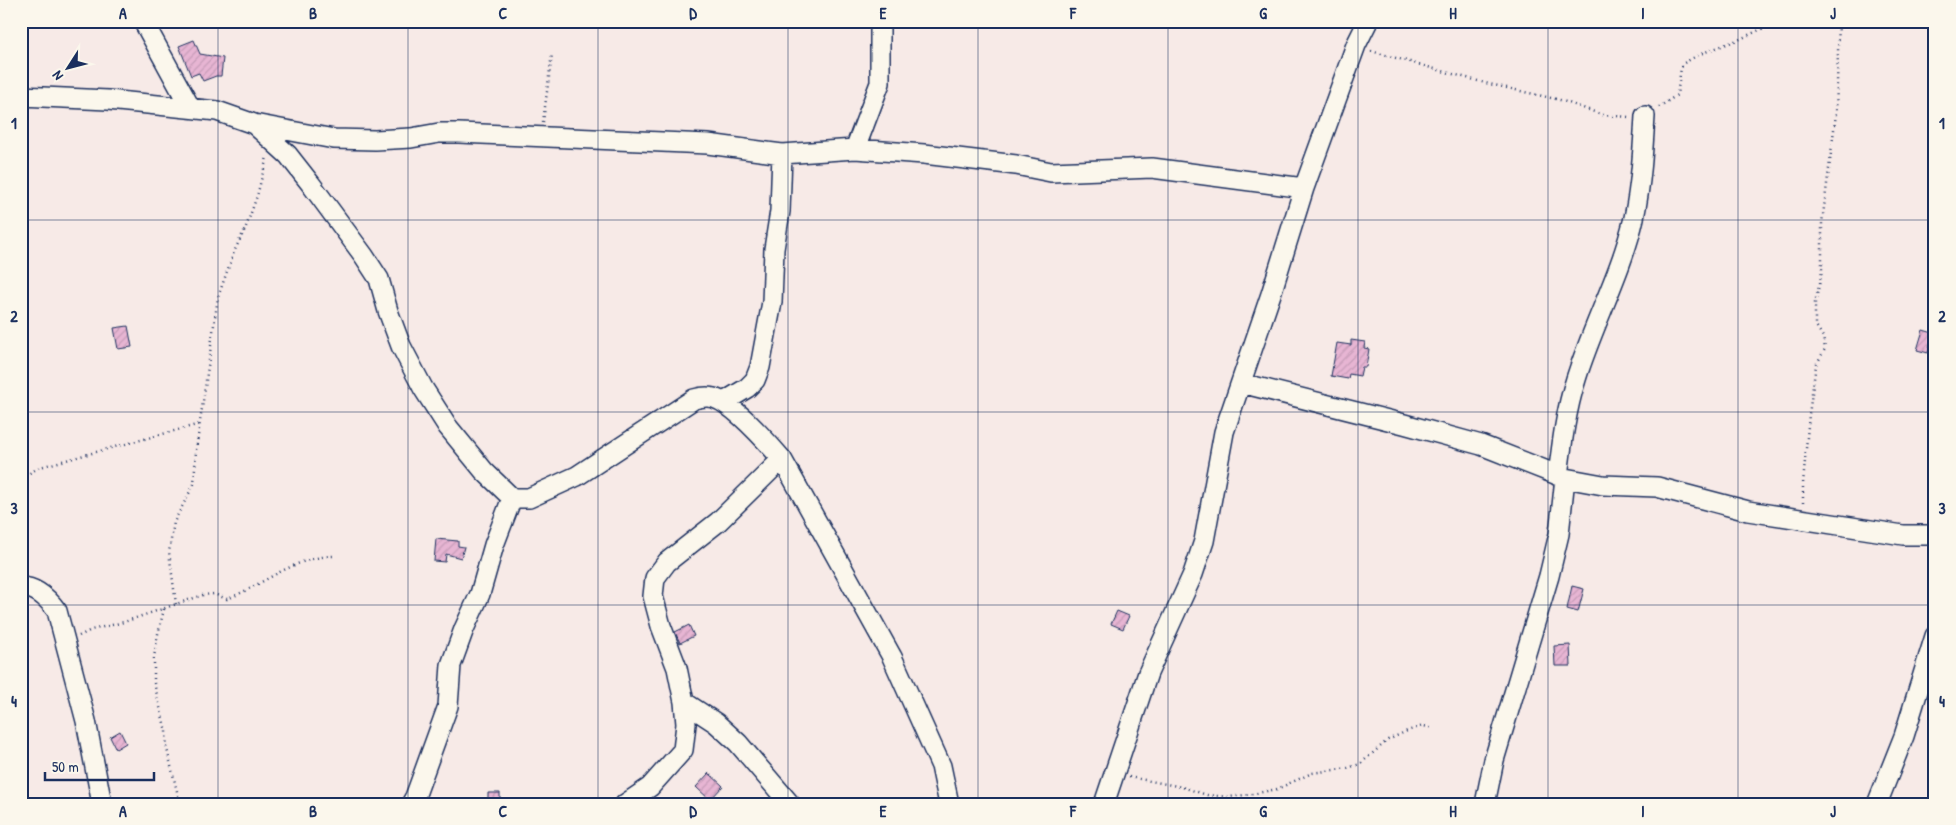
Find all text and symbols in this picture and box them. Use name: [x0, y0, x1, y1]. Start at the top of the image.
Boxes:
text: A: [119, 2, 127, 24]
text: B: [309, 2, 317, 24]
text: C: [499, 2, 508, 24]
text: D: [689, 2, 697, 24]
text: E: [879, 2, 887, 24]
text: F: [1069, 2, 1077, 24]
text: G: [1259, 2, 1267, 24]
text: H: [1449, 2, 1457, 24]
text: I: [1641, 2, 1645, 24]
text: J: [1830, 2, 1836, 24]
north arrow: [42, 42, 92, 92]
text: N: [47, 67, 67, 85]
text: 1: [11, 112, 17, 134]
text: 1: [1939, 112, 1945, 134]
text: 2: [10, 305, 18, 327]
text: 2: [1938, 305, 1946, 327]
text: 3: [10, 497, 18, 519]
text: 3: [1938, 497, 1946, 519]
text: 4: [11, 690, 17, 712]
text: 4: [1939, 690, 1945, 712]
scale bar: [45, 750, 154, 782]
text: 50 m: [52, 756, 79, 777]
text: A: [119, 800, 127, 822]
text: B: [309, 800, 317, 822]
text: C: [499, 800, 508, 822]
text: D: [689, 800, 697, 822]
text: E: [879, 800, 887, 822]
text: F: [1069, 800, 1077, 822]
text: G: [1259, 800, 1267, 822]
text: H: [1449, 800, 1457, 822]
text: I: [1641, 800, 1645, 822]
text: J: [1830, 800, 1836, 822]

